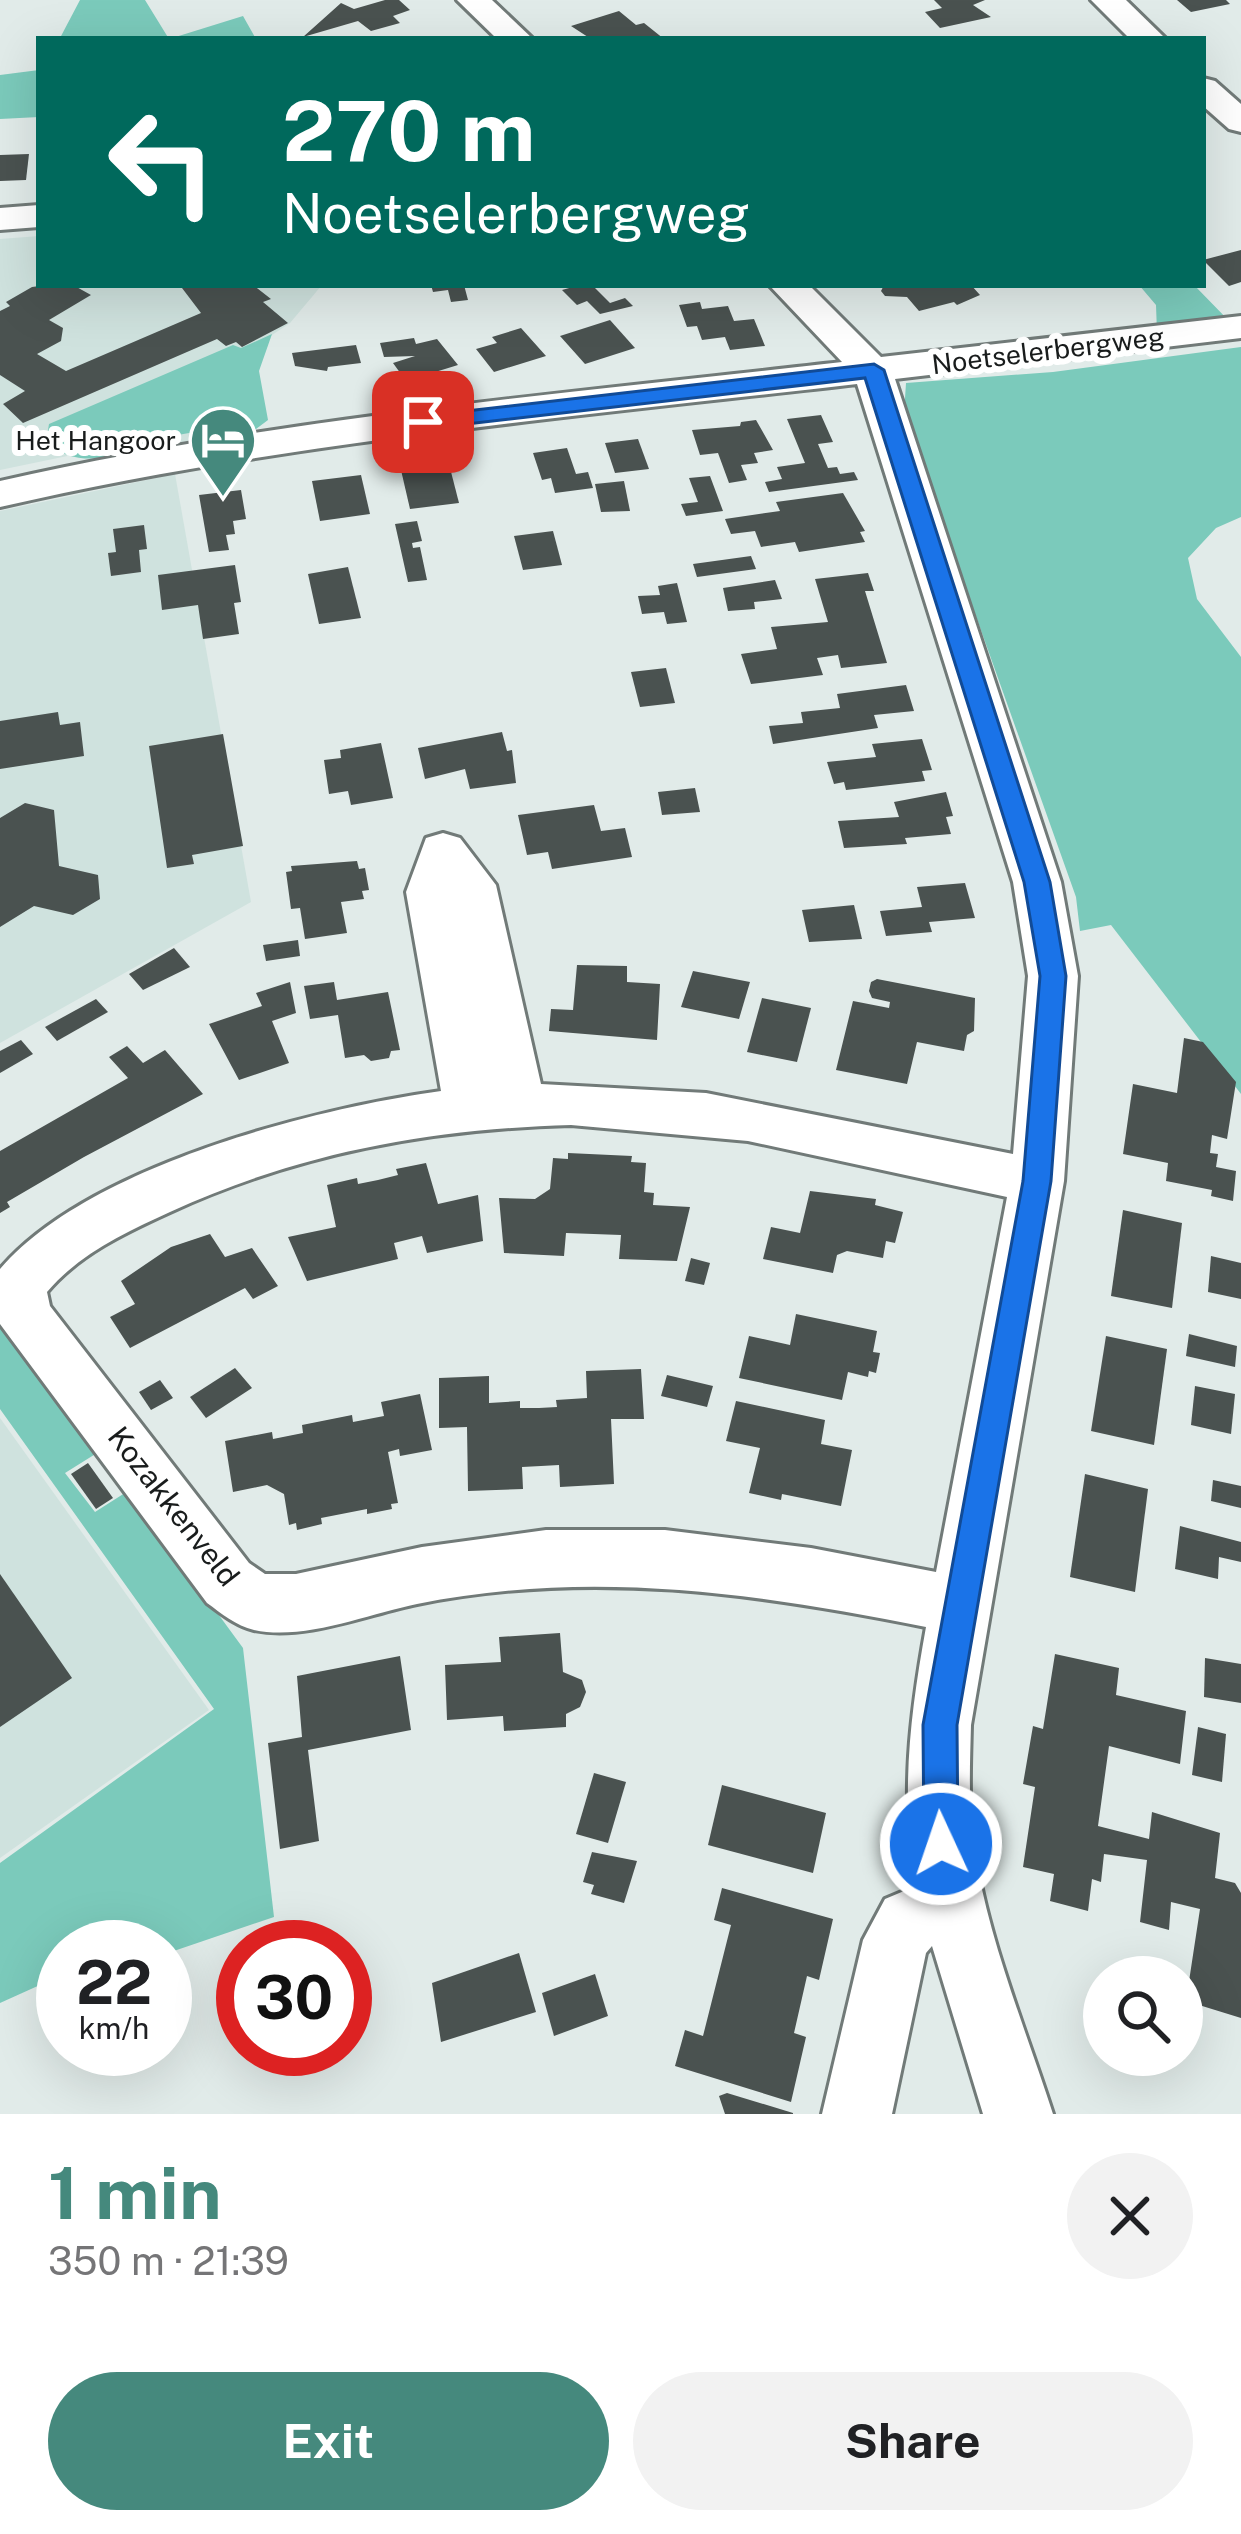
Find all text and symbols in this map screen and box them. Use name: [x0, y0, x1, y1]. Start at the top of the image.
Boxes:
text: 270 m: [282, 81, 535, 180]
icon: left: [84, 84, 240, 240]
text: Noetselerbergweg: [282, 182, 750, 245]
street label: Noetselerbergweg: [930, 320, 1166, 380]
pin: [372, 371, 474, 473]
icon: arrive: [390, 389, 456, 455]
hotel icon: Het Hangoor: [188, 405, 258, 499]
place label: Het Hangoor: [15, 424, 176, 456]
street label: Kozakkenveld: [101, 1419, 247, 1593]
position arrow: [878, 1781, 1004, 1907]
speed limit sign: 30: [216, 1920, 372, 2076]
text: 22: [76, 1947, 152, 2018]
map controls: [1083, 1956, 1203, 2076]
button: search: [1083, 1956, 1203, 2076]
text: km/h: [79, 2010, 149, 2046]
text: 1 min: [48, 2151, 222, 2235]
button: close: [1067, 2153, 1193, 2279]
text: 350 m · 21:39: [48, 2238, 289, 2284]
button: Exit: [48, 2372, 609, 2510]
button: Share: [633, 2372, 1193, 2510]

